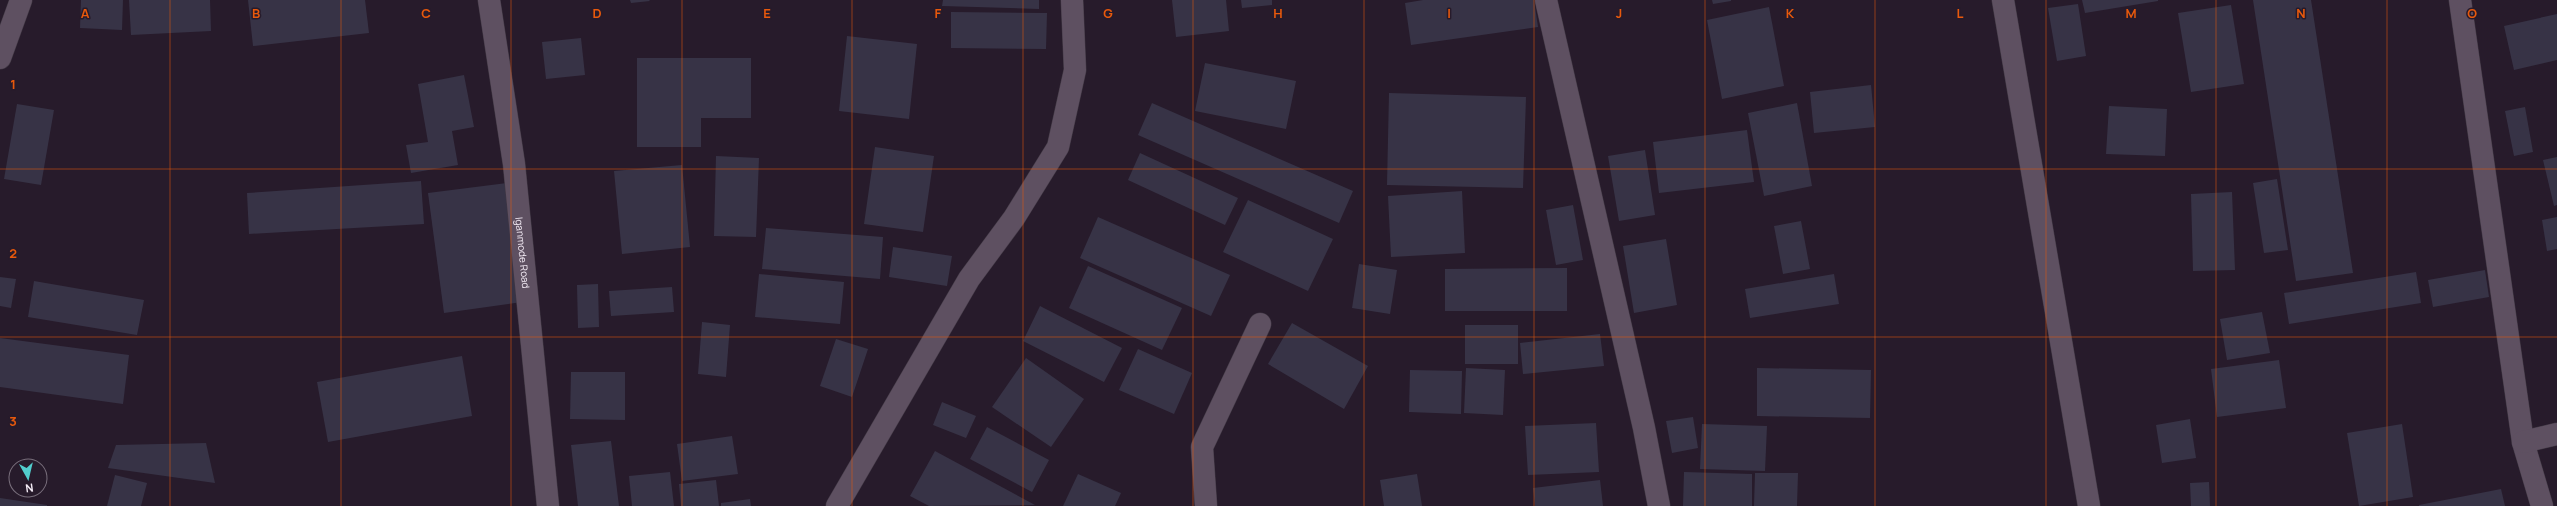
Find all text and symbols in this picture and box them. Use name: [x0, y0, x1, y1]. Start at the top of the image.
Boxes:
text: A: [81, 4, 90, 22]
text: B: [252, 4, 260, 22]
text: C: [421, 4, 431, 22]
text: D: [592, 4, 602, 22]
text: E: [763, 4, 771, 22]
text: F: [935, 4, 942, 22]
text: G: [1103, 4, 1113, 22]
text: H: [1273, 4, 1283, 22]
text: I: [1447, 4, 1451, 22]
text: J: [1616, 4, 1622, 22]
text: K: [1786, 4, 1795, 22]
text: L: [1957, 4, 1964, 22]
text: M: [2125, 4, 2137, 22]
text: N: [2296, 4, 2306, 22]
text: O: [2467, 4, 2477, 22]
text: 1: [10, 75, 16, 93]
street label: Iganmode Road: [512, 216, 533, 289]
text: 2: [9, 244, 17, 262]
text: 3: [9, 412, 17, 430]
north arrow: [8, 458, 48, 498]
text: N: [24, 480, 34, 496]

